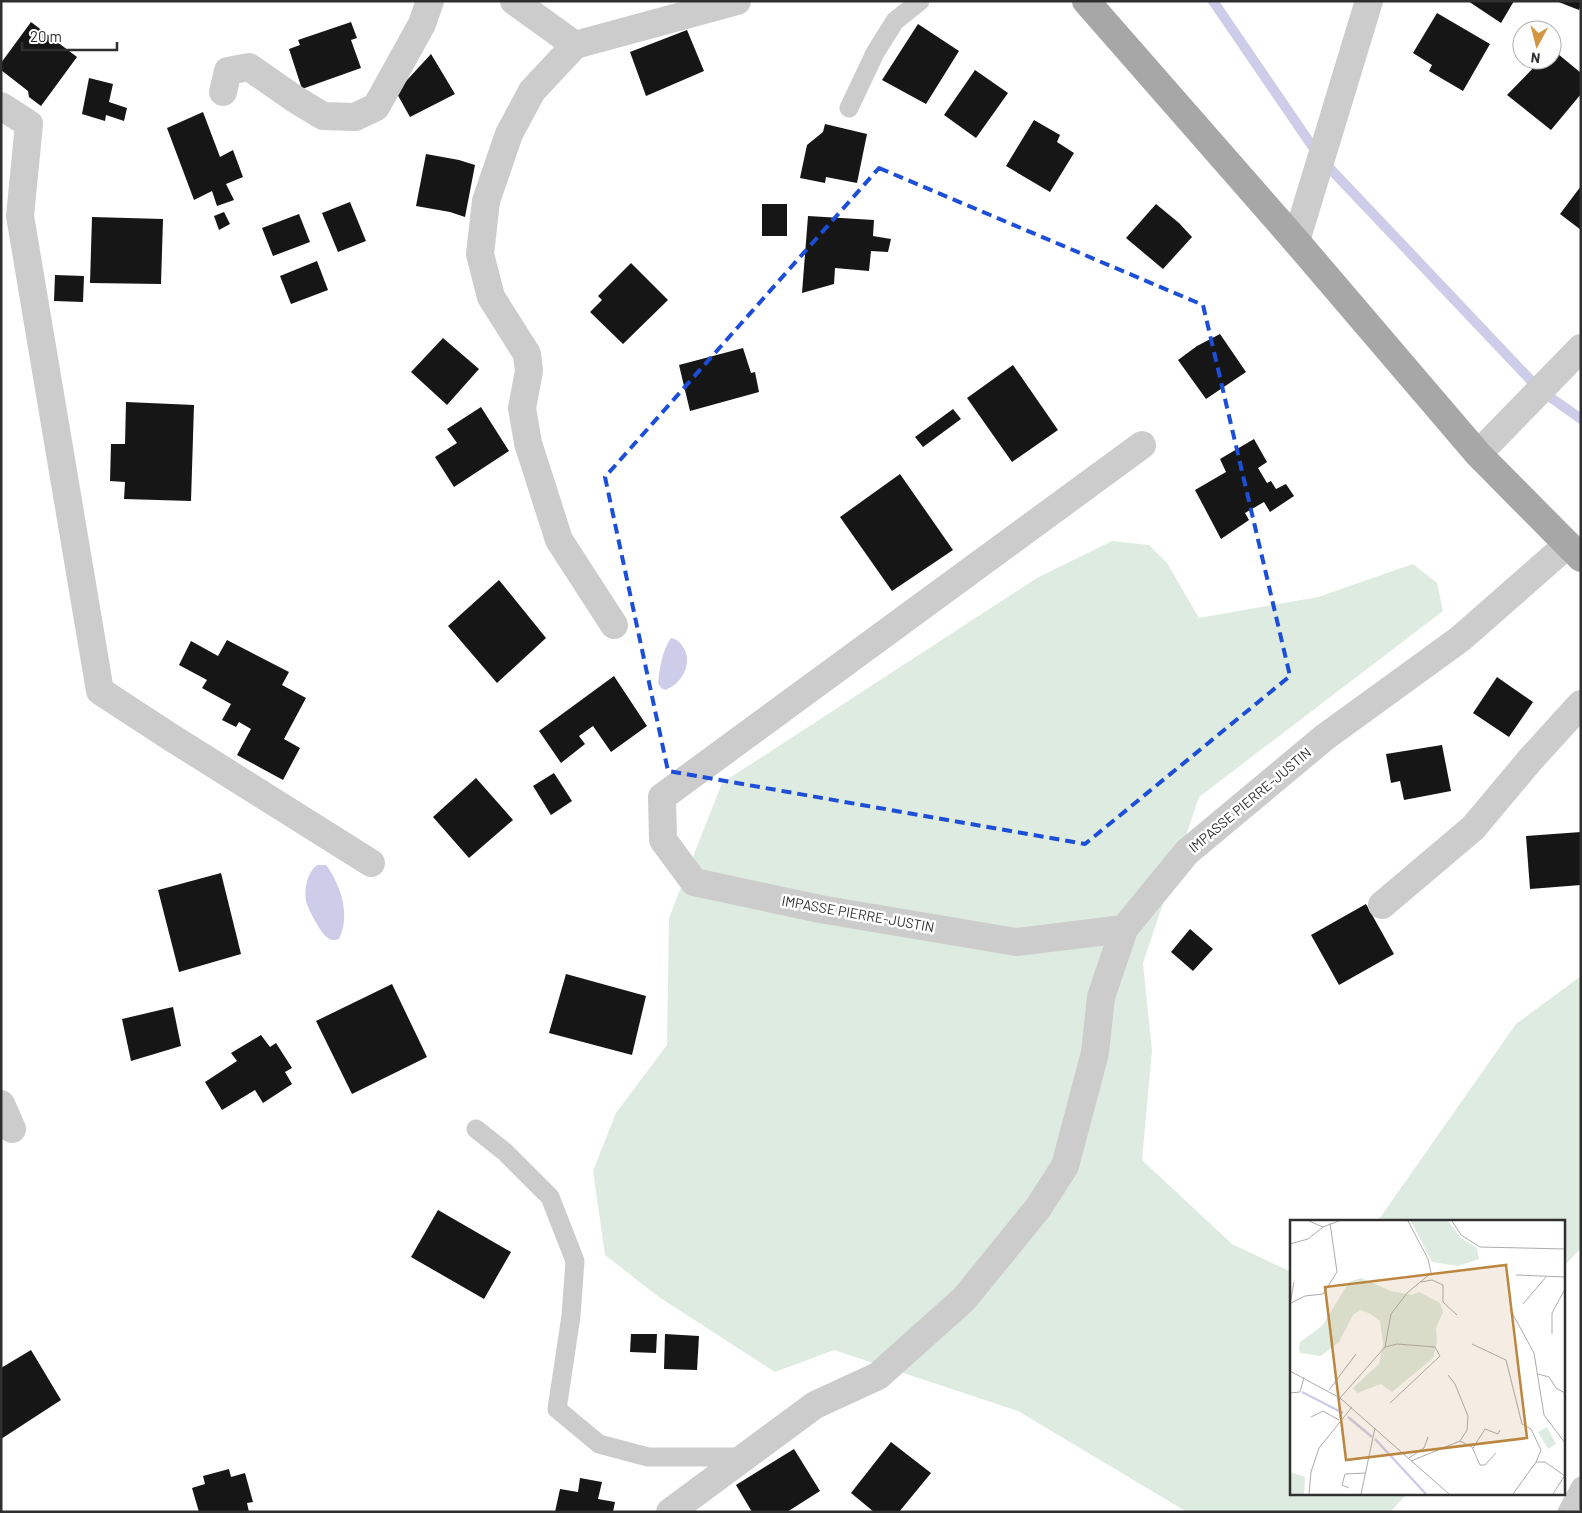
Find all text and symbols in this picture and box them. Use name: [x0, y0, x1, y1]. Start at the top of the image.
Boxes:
scale bar: [22, 20, 118, 52]
north arrow: [1512, 20, 1562, 70]
text: 20 m: [30, 27, 62, 45]
text: N: [1530, 49, 1541, 67]
street label: IMPASSE PIERRE-JUSTIN: [1185, 743, 1314, 856]
street label: IMPASSE PIERRE-JUSTIN: [780, 892, 936, 935]
inset map: [1290, 1220, 1564, 1496]

